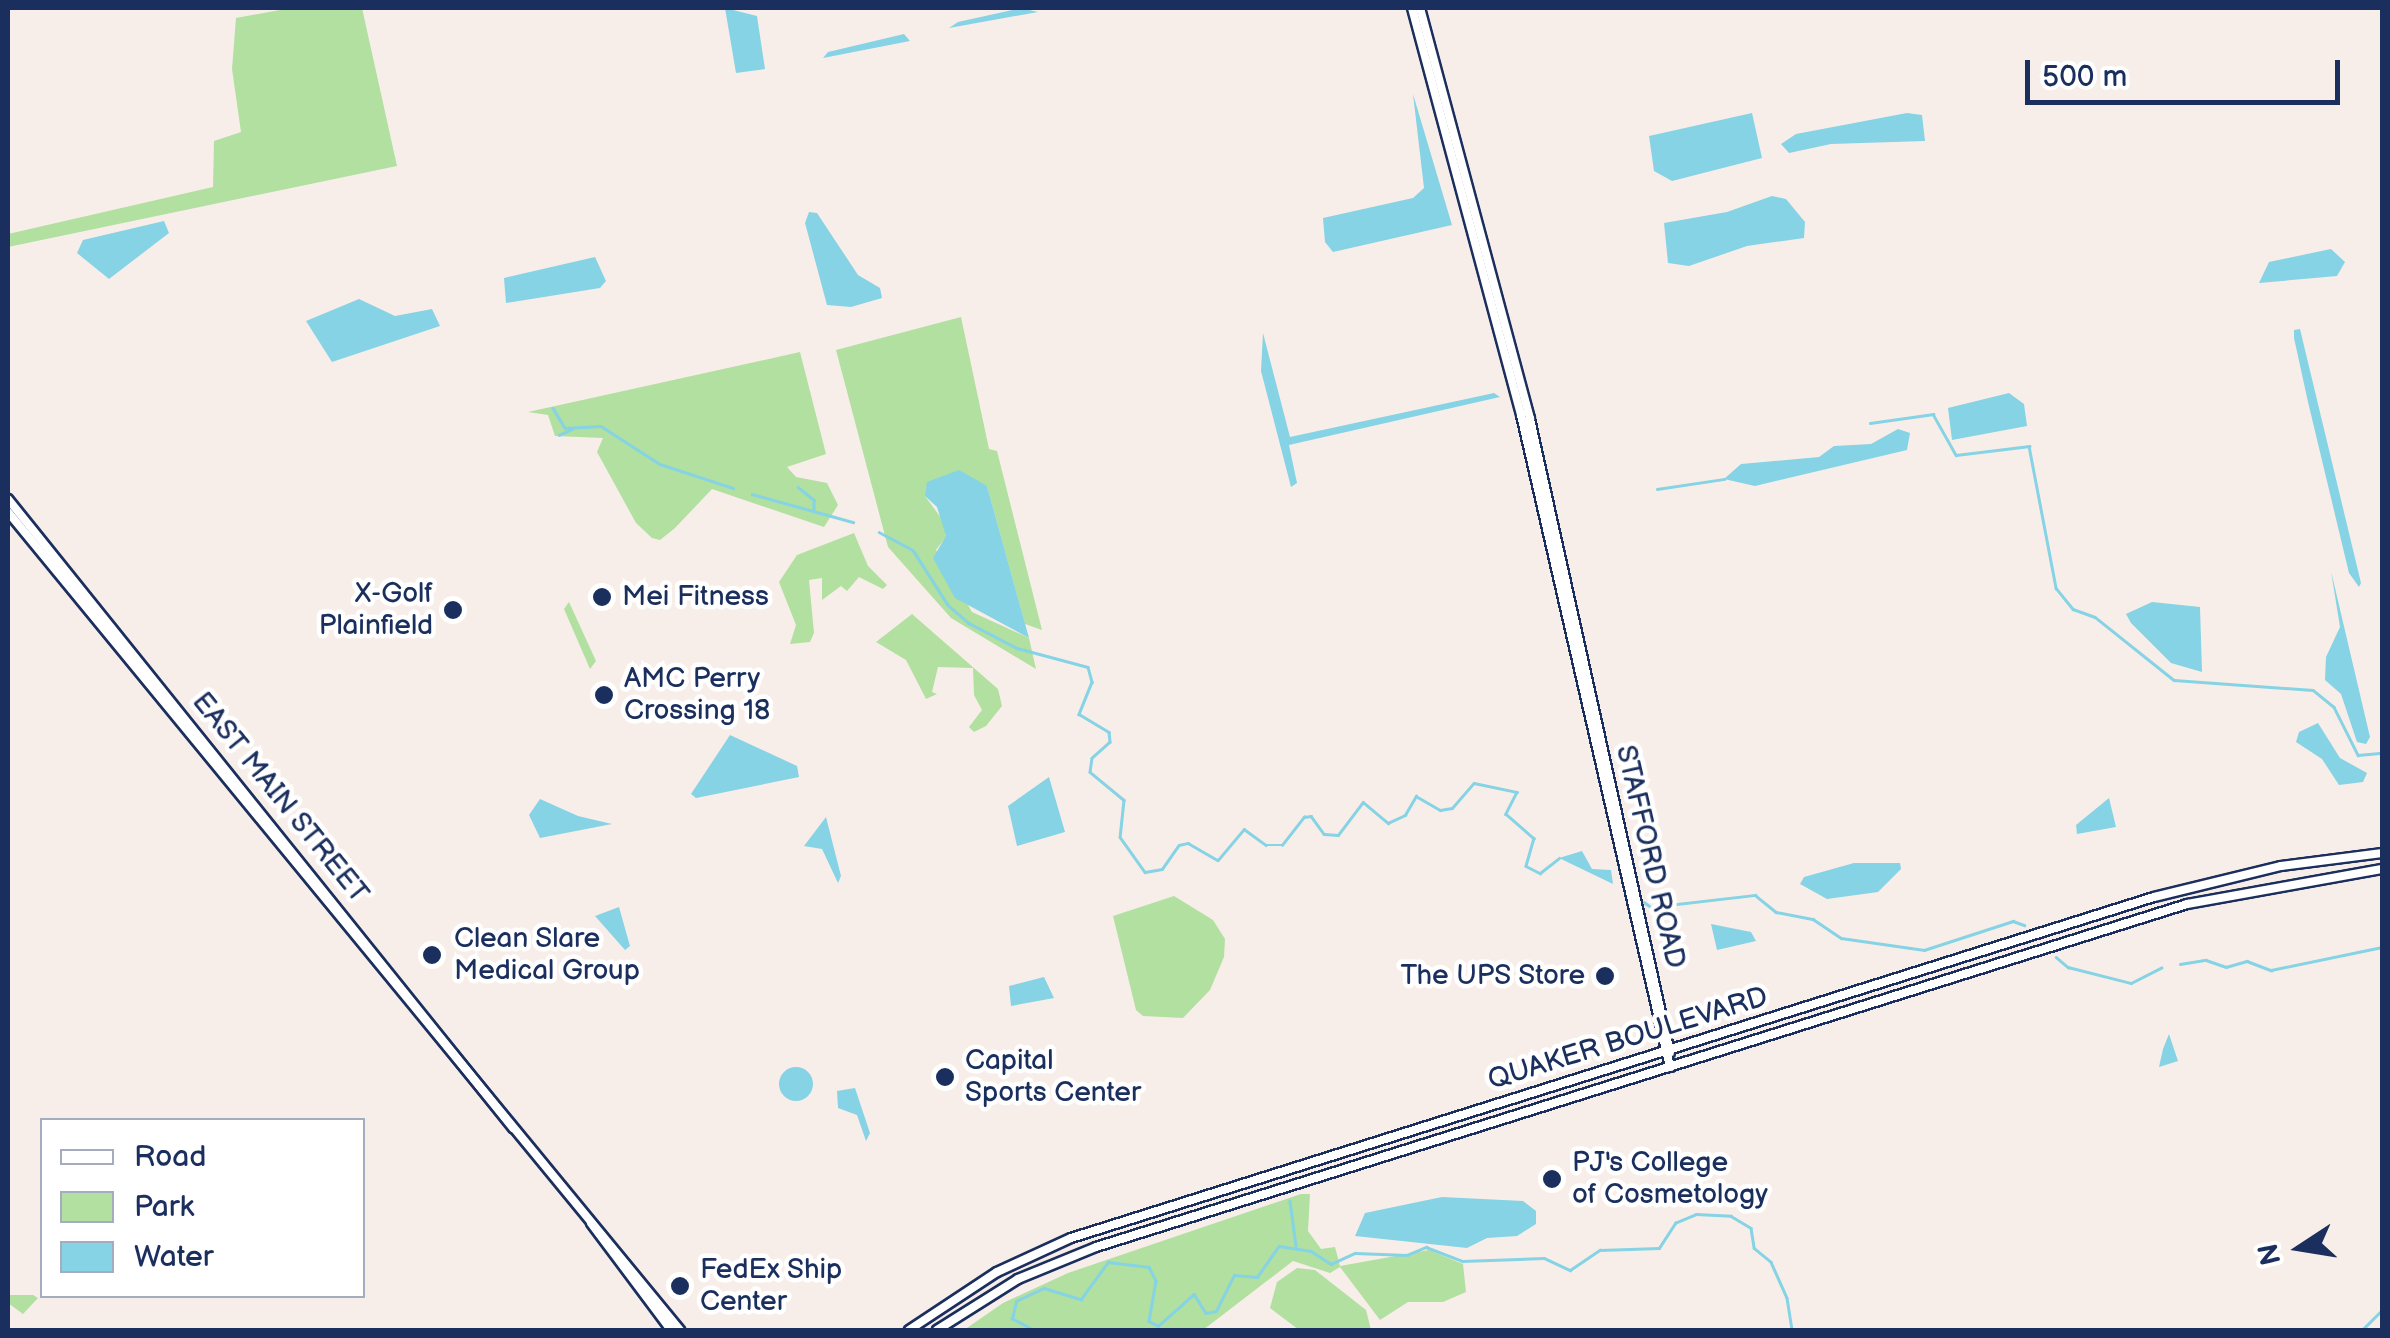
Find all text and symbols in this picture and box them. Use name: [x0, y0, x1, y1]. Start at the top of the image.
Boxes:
scale bar: [2030, 40, 2345, 102]
text: 500 m: [2042, 59, 2127, 95]
place label: X-Golf Plainfield: [319, 577, 433, 643]
place label: Mei Fitness: [622, 580, 769, 614]
marker: Mei Fitness: [591, 586, 613, 608]
marker: X-Golf Plainfield: [442, 599, 464, 621]
place label: AMC Perry Crossing 18: [624, 662, 770, 728]
marker: AMC Perry Crossing 18: [593, 684, 615, 706]
street label: EAST MAIN STREET: [185, 686, 375, 910]
street label: STAFFORD ROAD: [1608, 742, 1692, 972]
place label: Clean Slare Medical Group: [454, 922, 640, 988]
marker: Clean Slare Medical Group: [419, 942, 445, 968]
place label: The UPS Store: [1400, 959, 1585, 993]
marker: The UPS Store: [1594, 965, 1616, 987]
street label: QUAKER BOULEVARD: [1484, 980, 1772, 1098]
place label: Capital Sports Center: [965, 1044, 1141, 1110]
marker: Capital Sports Center: [934, 1066, 956, 1088]
legend: [40, 1118, 365, 1298]
text: Road: [134, 1139, 207, 1175]
place label: PJ's College of Cosmetology: [1572, 1146, 1768, 1212]
marker: PJ's College of Cosmetology: [1541, 1168, 1563, 1190]
text: Park: [134, 1189, 194, 1225]
north arrow: [2250, 1198, 2350, 1298]
text: Water: [134, 1239, 214, 1275]
text: N: [2252, 1241, 2288, 1268]
place label: FedEx Ship Center: [700, 1253, 843, 1319]
marker: FedEx Ship Center: [669, 1275, 691, 1297]

